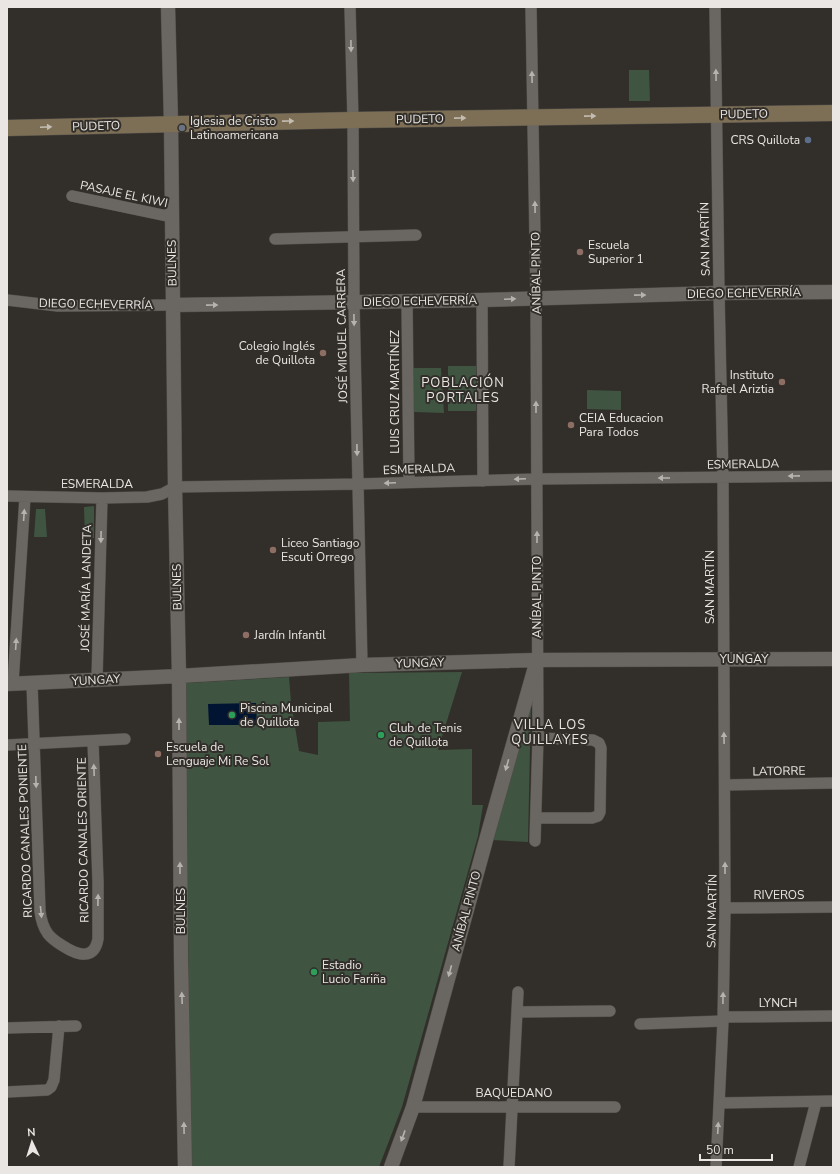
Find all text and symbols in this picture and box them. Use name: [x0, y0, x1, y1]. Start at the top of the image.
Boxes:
one-way arrow: [348, 40, 354, 53]
one-way arrow: [713, 68, 719, 81]
one-way arrow: [529, 70, 535, 83]
street label: PUDETO: [720, 106, 768, 122]
street label: PUDETO: [396, 111, 444, 127]
place label: Iglesia de Cristo Latinoamericana: [190, 113, 279, 143]
one-way arrow: [584, 113, 597, 119]
one-way arrow: [454, 115, 467, 121]
street label: PUDETO: [72, 117, 120, 135]
one-way arrow: [282, 118, 295, 124]
marker: Iglesia de Cristo Latinoamericana: [177, 123, 187, 133]
one-way arrow: [40, 124, 53, 130]
place label: CRS Quillota: [731, 132, 800, 148]
marker: CRS Quillota: [803, 135, 813, 145]
one-way arrow: [350, 170, 356, 183]
street label: PASAJE EL KIWI: [79, 177, 169, 211]
one-way arrow: [531, 201, 538, 213]
street label: SAN MARTÍN: [696, 202, 714, 276]
street label: ANÍBAL PINTO: [527, 232, 545, 314]
place label: Escuela Superior 1: [588, 237, 644, 267]
street label: BULNES: [164, 240, 180, 286]
marker: Escuela Superior 1: [575, 247, 585, 257]
street label: JOSÉ MIGUEL CARRERA: [333, 269, 351, 404]
street label: DIEGO ECHEVERRÍA: [687, 284, 801, 302]
street label: DIEGO ECHEVERRÍA: [363, 292, 477, 310]
one-way arrow: [634, 292, 647, 298]
street label: DIEGO ECHEVERRÍA: [39, 295, 153, 313]
one-way arrow: [504, 295, 516, 302]
one-way arrow: [206, 301, 218, 308]
one-way arrow: [351, 314, 358, 326]
street label: LUIS CRUZ MARTÍNEZ: [387, 330, 403, 454]
place label: Colegio Inglés de Quillota: [239, 338, 315, 368]
marker: Colegio Inglés de Quillota: [318, 348, 328, 358]
place label: Instituto Rafael Ariztia: [702, 367, 774, 397]
district label: POBLACIÓN PORTALES: [421, 373, 505, 407]
marker: Instituto Rafael Ariztia: [777, 377, 787, 387]
one-way arrow: [533, 400, 539, 413]
place label: CEIA Educacion Para Todos: [579, 410, 663, 440]
marker: CEIA Educacion Para Todos: [566, 420, 576, 430]
one-way arrow: [354, 444, 361, 456]
street label: ESMERALDA: [707, 455, 779, 473]
street label: ESMERALDA: [383, 460, 456, 478]
one-way arrow: [787, 473, 800, 479]
one-way arrow: [657, 475, 670, 481]
street label: ESMERALDA: [61, 476, 133, 492]
one-way arrow: [514, 476, 526, 483]
one-way arrow: [383, 480, 396, 486]
one-way arrow: [21, 509, 28, 521]
street label: JOSÉ MARÍA LANDETA: [77, 524, 95, 653]
one-way arrow: [534, 530, 540, 543]
one-way arrow: [97, 531, 104, 543]
place label: Liceo Santiago Escuti Orrego: [281, 535, 360, 565]
marker: Liceo Santiago Escuti Orrego: [268, 545, 278, 555]
street label: SAN MARTÍN: [702, 550, 718, 624]
street label: ANÍBAL PINTO: [529, 556, 545, 638]
street label: BULNES: [169, 564, 185, 610]
place label: Jardín Infantil: [253, 627, 326, 643]
marker: Jardín Infantil: [241, 630, 251, 640]
one-way arrow: [12, 638, 19, 650]
street label: YUNGAY: [719, 651, 769, 667]
street label: YUNGAY: [394, 654, 445, 672]
street label: YUNGAY: [70, 671, 122, 689]
place label: Piscina Municipal de Quillota: [240, 700, 333, 730]
marker: Piscina Municipal de Quillota: [227, 710, 237, 720]
district label: VILLA LOS QUILLAYES: [511, 716, 589, 749]
one-way arrow: [176, 717, 182, 730]
place label: Club de Tenis de Quillota: [389, 720, 462, 750]
marker: Club de Tenis de Quillota: [376, 730, 386, 740]
one-way arrow: [721, 731, 727, 744]
place label: Escuela de Lenguaje Mi Re Sol: [166, 739, 270, 769]
street label: RICARDO CANALES PONIENTE: [14, 744, 36, 918]
marker: Escuela de Lenguaje Mi Re Sol: [153, 749, 163, 759]
street label: RICARDO CANALES ORIENTE: [74, 757, 92, 923]
one-way arrow: [504, 759, 510, 771]
street label: LATORRE: [752, 763, 806, 779]
one-way arrow: [91, 764, 98, 776]
one-way arrow: [33, 776, 39, 789]
one-way arrow: [177, 861, 183, 874]
one-way arrow: [722, 861, 728, 874]
street label: ANÍBAL PINTO: [448, 869, 484, 953]
street label: SAN MARTÍN: [703, 874, 721, 948]
street label: RIVEROS: [754, 887, 804, 903]
street label: BULNES: [173, 888, 189, 934]
one-way arrow: [95, 893, 101, 906]
one-way arrow: [37, 906, 44, 918]
place label: Estadio Lucio Fariña: [322, 957, 386, 987]
one-way arrow: [447, 965, 453, 977]
marker: Estadio Lucio Fariña: [309, 967, 319, 977]
one-way arrow: [179, 991, 185, 1004]
one-way arrow: [720, 991, 726, 1004]
street label: LYNCH: [759, 995, 797, 1011]
street label: BAQUEDANO: [475, 1085, 553, 1101]
one-way arrow: [715, 1121, 721, 1134]
north arrow: [12, 1122, 52, 1162]
one-way arrow: [181, 1122, 188, 1134]
text: N: [27, 1125, 36, 1140]
one-way arrow: [399, 1130, 405, 1142]
scale bar: [700, 1136, 772, 1162]
text: 50 m: [706, 1142, 734, 1158]

